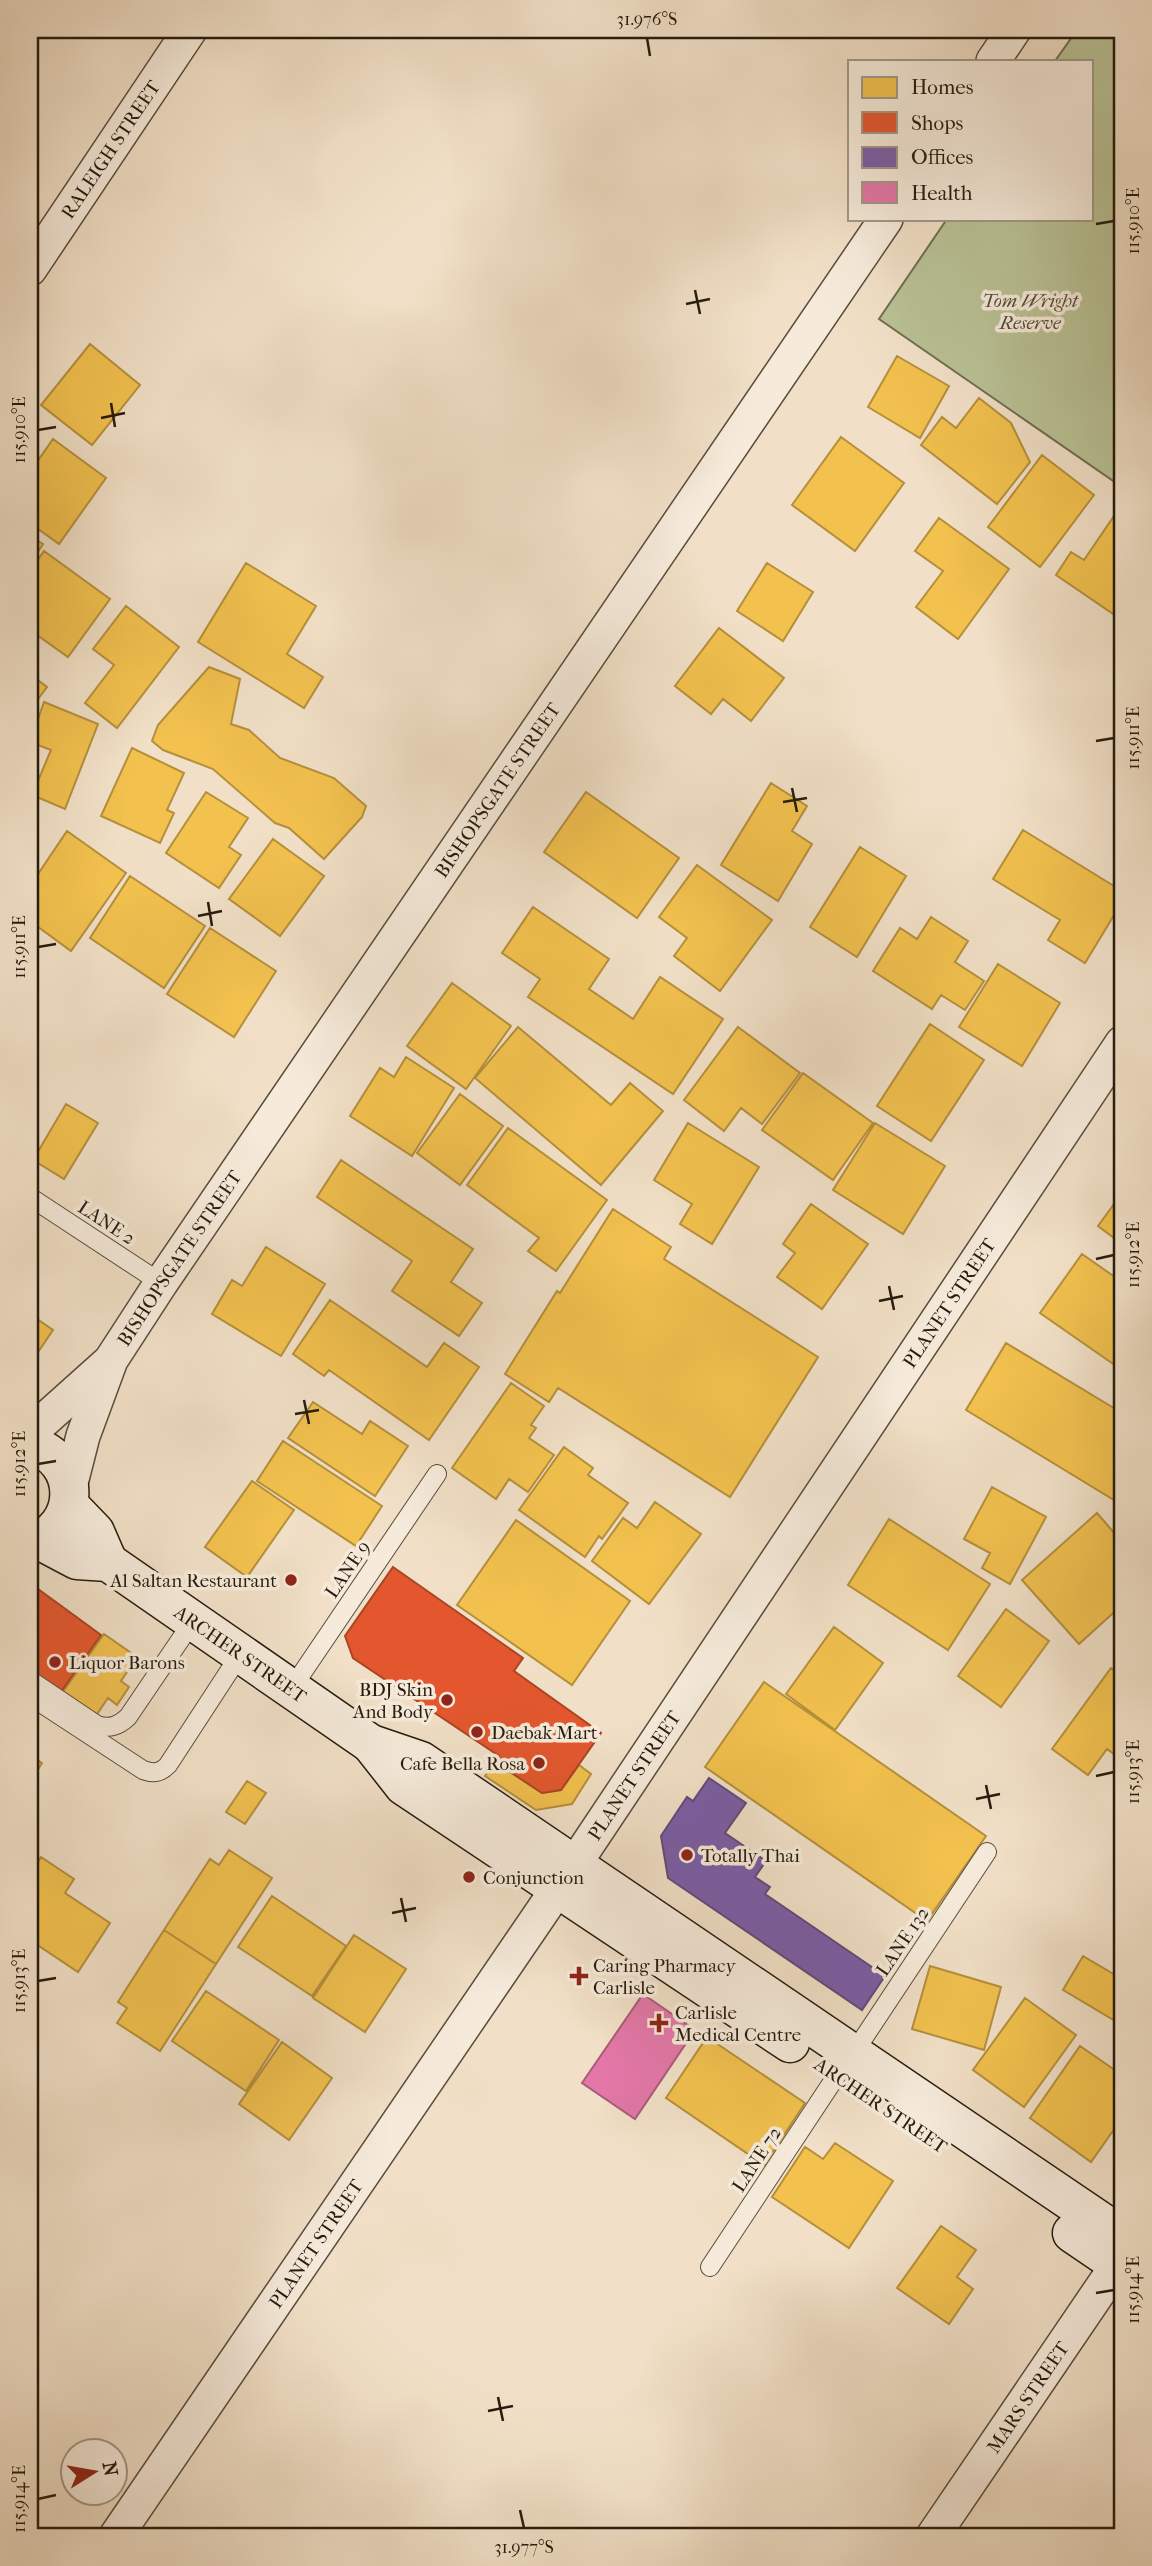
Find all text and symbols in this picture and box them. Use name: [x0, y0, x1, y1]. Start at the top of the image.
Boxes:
text: 31.976°S: [617, 9, 677, 30]
legend: [848, 60, 1092, 220]
text: Homes: [911, 75, 974, 99]
street label: RALEIGH STREET: [57, 77, 165, 223]
text: Shops: [911, 111, 964, 135]
text: Offices: [911, 145, 974, 169]
text: Health: [911, 181, 973, 205]
text: 115.910°E: [1123, 187, 1144, 255]
park label: Tom Wright Reserve: [982, 290, 1079, 334]
text: 115.910°E: [9, 396, 30, 464]
street label: BISHOPSGATE STREET: [430, 699, 565, 882]
text: 115.911°E: [1123, 706, 1144, 770]
text: 115.911°E: [9, 915, 30, 979]
street label: BISHOPSGATE STREET: [113, 1167, 246, 1351]
street label: LANE 2: [74, 1196, 139, 1250]
text: 115.912°E: [1123, 1222, 1144, 1288]
street label: PLANET STREET: [899, 1234, 1001, 1372]
text: 115.912°E: [9, 1431, 30, 1497]
street label: LANE 9: [321, 1537, 375, 1602]
place label: Al Saltan Restaurant: [109, 1570, 277, 1592]
marker: Al Saltan Restaurant: [283, 1572, 299, 1588]
street label: ARCHER STREET: [169, 1601, 310, 1708]
place label: Liquor Barons: [69, 1652, 185, 1674]
marker: Liquor Barons: [47, 1654, 63, 1670]
place label: BDJ Skin And Body: [352, 1679, 434, 1723]
marker: BDJ Skin And Body: [439, 1692, 455, 1708]
street label: PLANET STREET: [584, 1707, 686, 1845]
place label: Daebak Mart: [491, 1722, 598, 1744]
marker: Daebak Mart: [469, 1724, 485, 1740]
text: 115.913°E: [1123, 1740, 1144, 1804]
place label: Cafe Bella Rosa: [400, 1753, 525, 1775]
marker: Cafe Bella Rosa: [531, 1755, 547, 1771]
place label: Totally Thai: [701, 1845, 800, 1867]
marker: Totally Thai: [679, 1847, 695, 1863]
place label: Conjunction: [483, 1867, 584, 1889]
marker: Conjunction: [461, 1869, 477, 1885]
street label: LANE 132: [872, 1903, 934, 1980]
text: 115.913°E: [9, 1949, 30, 2013]
place label: Caring Pharmacy Carlisle: [593, 1955, 736, 1999]
marker: Caring Pharmacy Carlisle: [571, 1968, 587, 1984]
place label: Carlisle Medical Centre: [675, 2002, 801, 2046]
marker: Carlisle Medical Centre: [649, 2013, 669, 2033]
street label: ARCHER STREET: [809, 2053, 951, 2158]
street label: LANE 72: [728, 2123, 786, 2196]
street label: PLANET STREET: [265, 2175, 368, 2313]
text: 115.914°E: [1123, 2256, 1144, 2324]
street label: MARS STREET: [983, 2338, 1074, 2458]
north arrow: [60, 2436, 130, 2506]
text: N: [98, 2460, 122, 2479]
text: 115.914°E: [9, 2465, 30, 2533]
text: 31.977°S: [494, 2537, 554, 2558]

